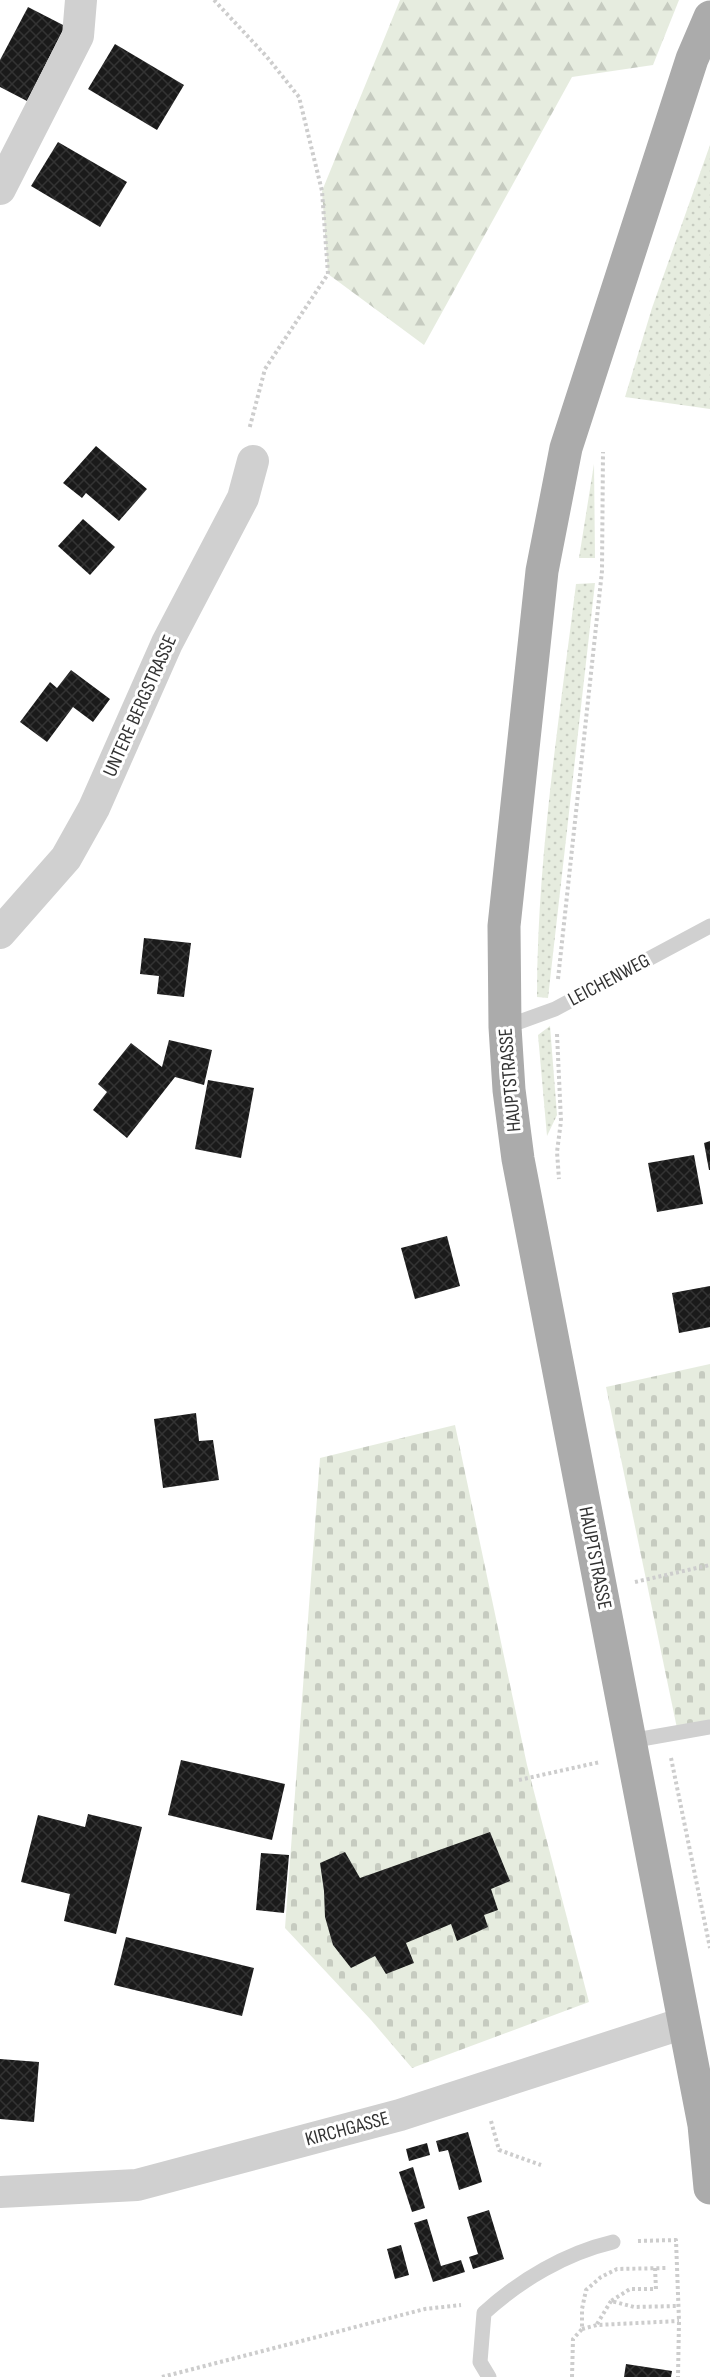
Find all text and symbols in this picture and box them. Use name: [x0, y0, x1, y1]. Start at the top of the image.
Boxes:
street label: UNTERE BERGSTRASSE: [98, 631, 182, 781]
street label: LEICHENWEG: [564, 949, 654, 1011]
street label: HAUPTSTRASSE: [494, 1027, 526, 1133]
street label: HAUPTSTRASSE: [573, 1505, 617, 1611]
street label: KIRCHGASSE: [303, 2106, 391, 2152]

